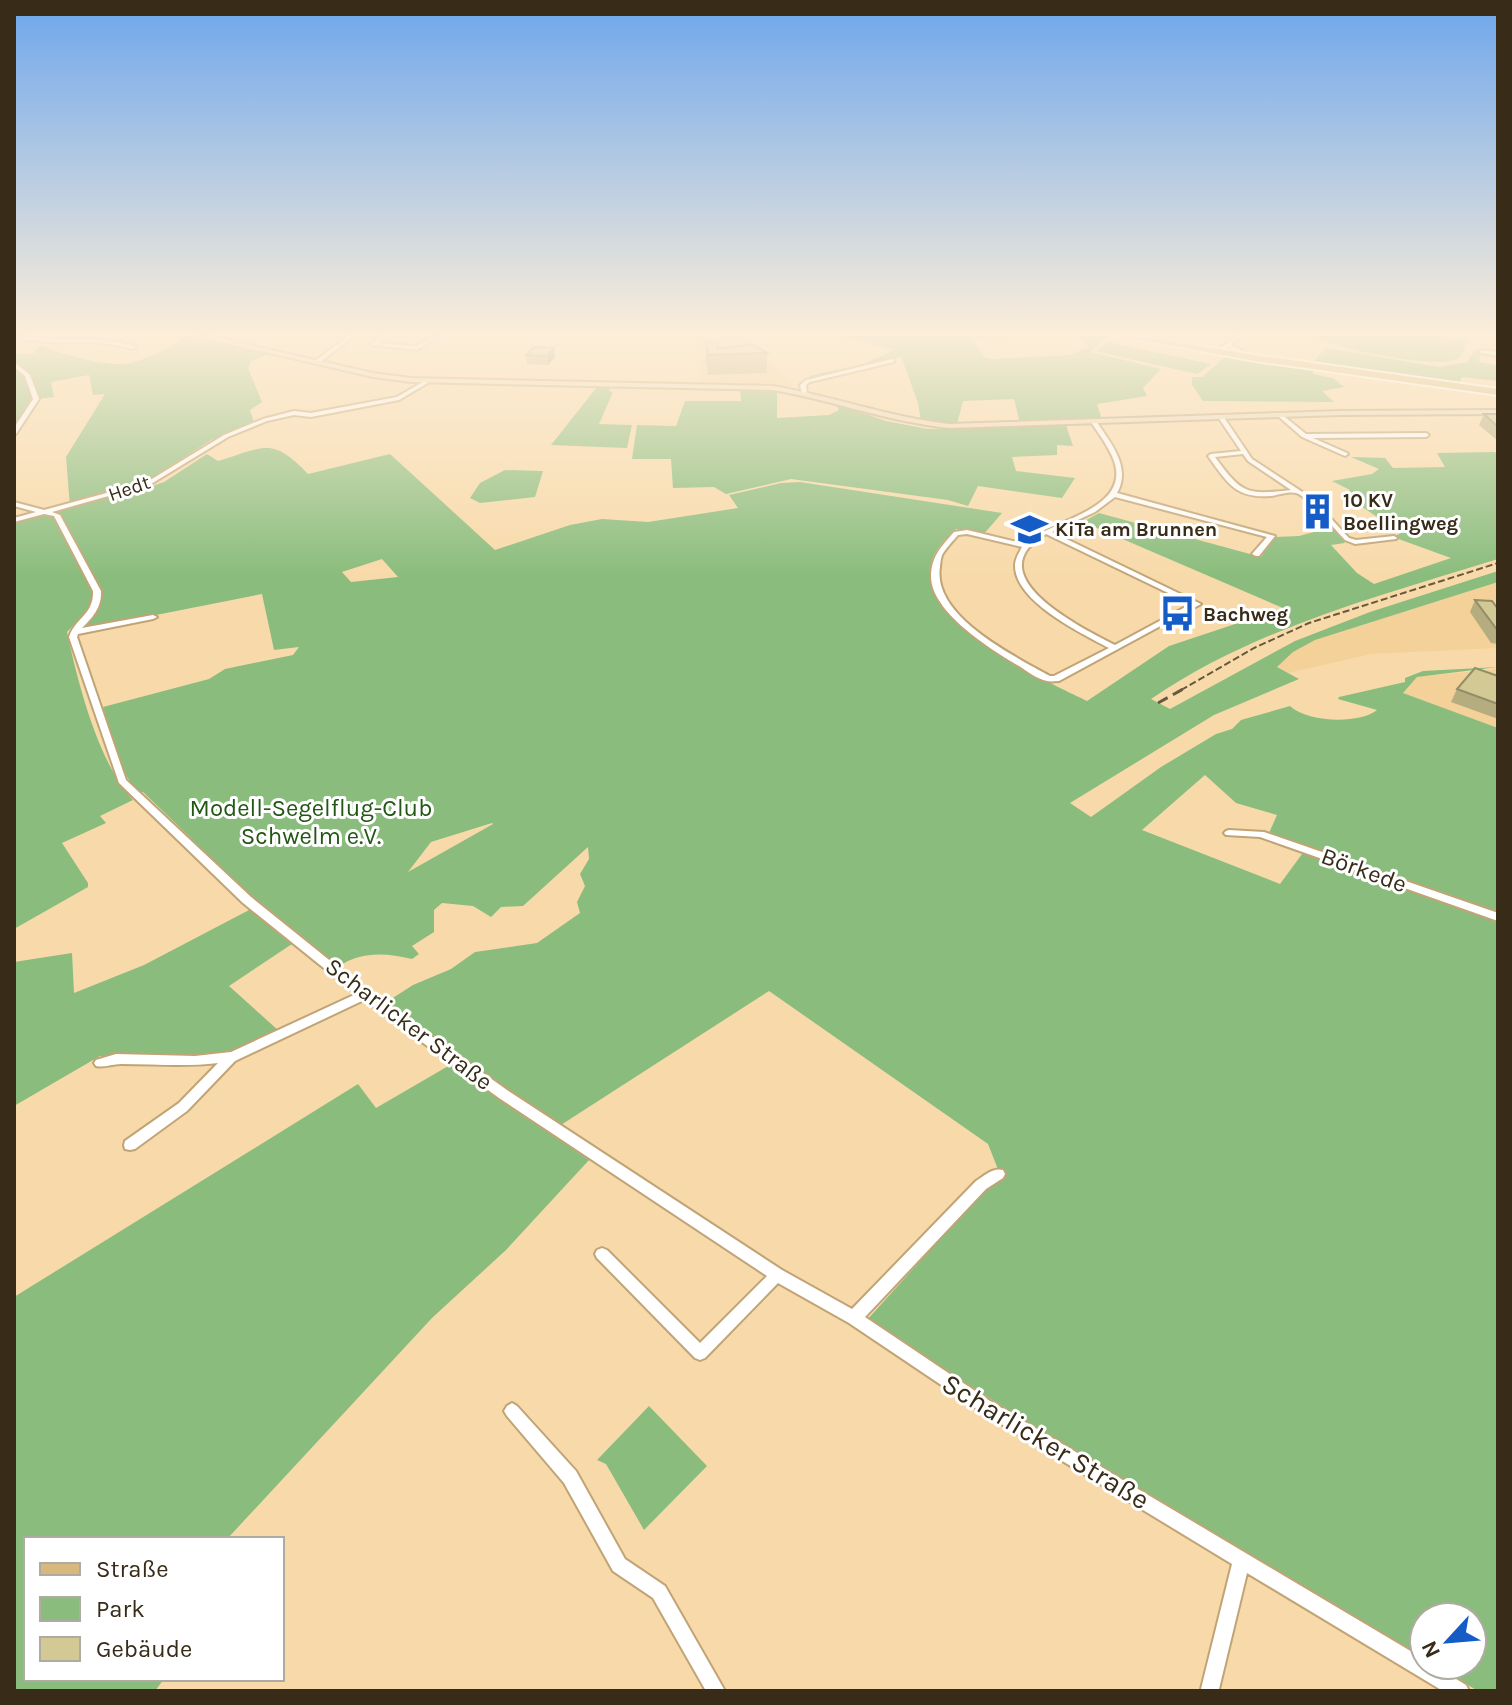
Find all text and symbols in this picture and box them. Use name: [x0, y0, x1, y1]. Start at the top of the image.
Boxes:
street label: Hedt: [105, 470, 154, 506]
place label: 10 KV Boellingweg: [1343, 489, 1458, 535]
building icon: 10 KV Boellingweg: [1298, 493, 1336, 531]
school or university icon: KiTa am Brunnen: [1010, 510, 1048, 548]
place label: KiTa am Brunnen: [1055, 518, 1217, 541]
bus stop icon: Bachweg: [1158, 595, 1196, 633]
place label: Bachweg: [1203, 603, 1288, 626]
park label: Modell-Segelflug-Club Schwelm e.V.: [190, 794, 432, 850]
street label: Börkede: [1317, 842, 1411, 898]
street label: Scharlicker Straße: [320, 952, 498, 1096]
street label: Scharlicker Straße: [936, 1367, 1155, 1516]
legend: [24, 1537, 284, 1681]
text: Straße: [96, 1555, 168, 1583]
text: Park: [96, 1595, 145, 1623]
north arrow: [1408, 1601, 1488, 1681]
text: Gebäude: [96, 1635, 192, 1663]
text: N: [1416, 1637, 1446, 1662]

